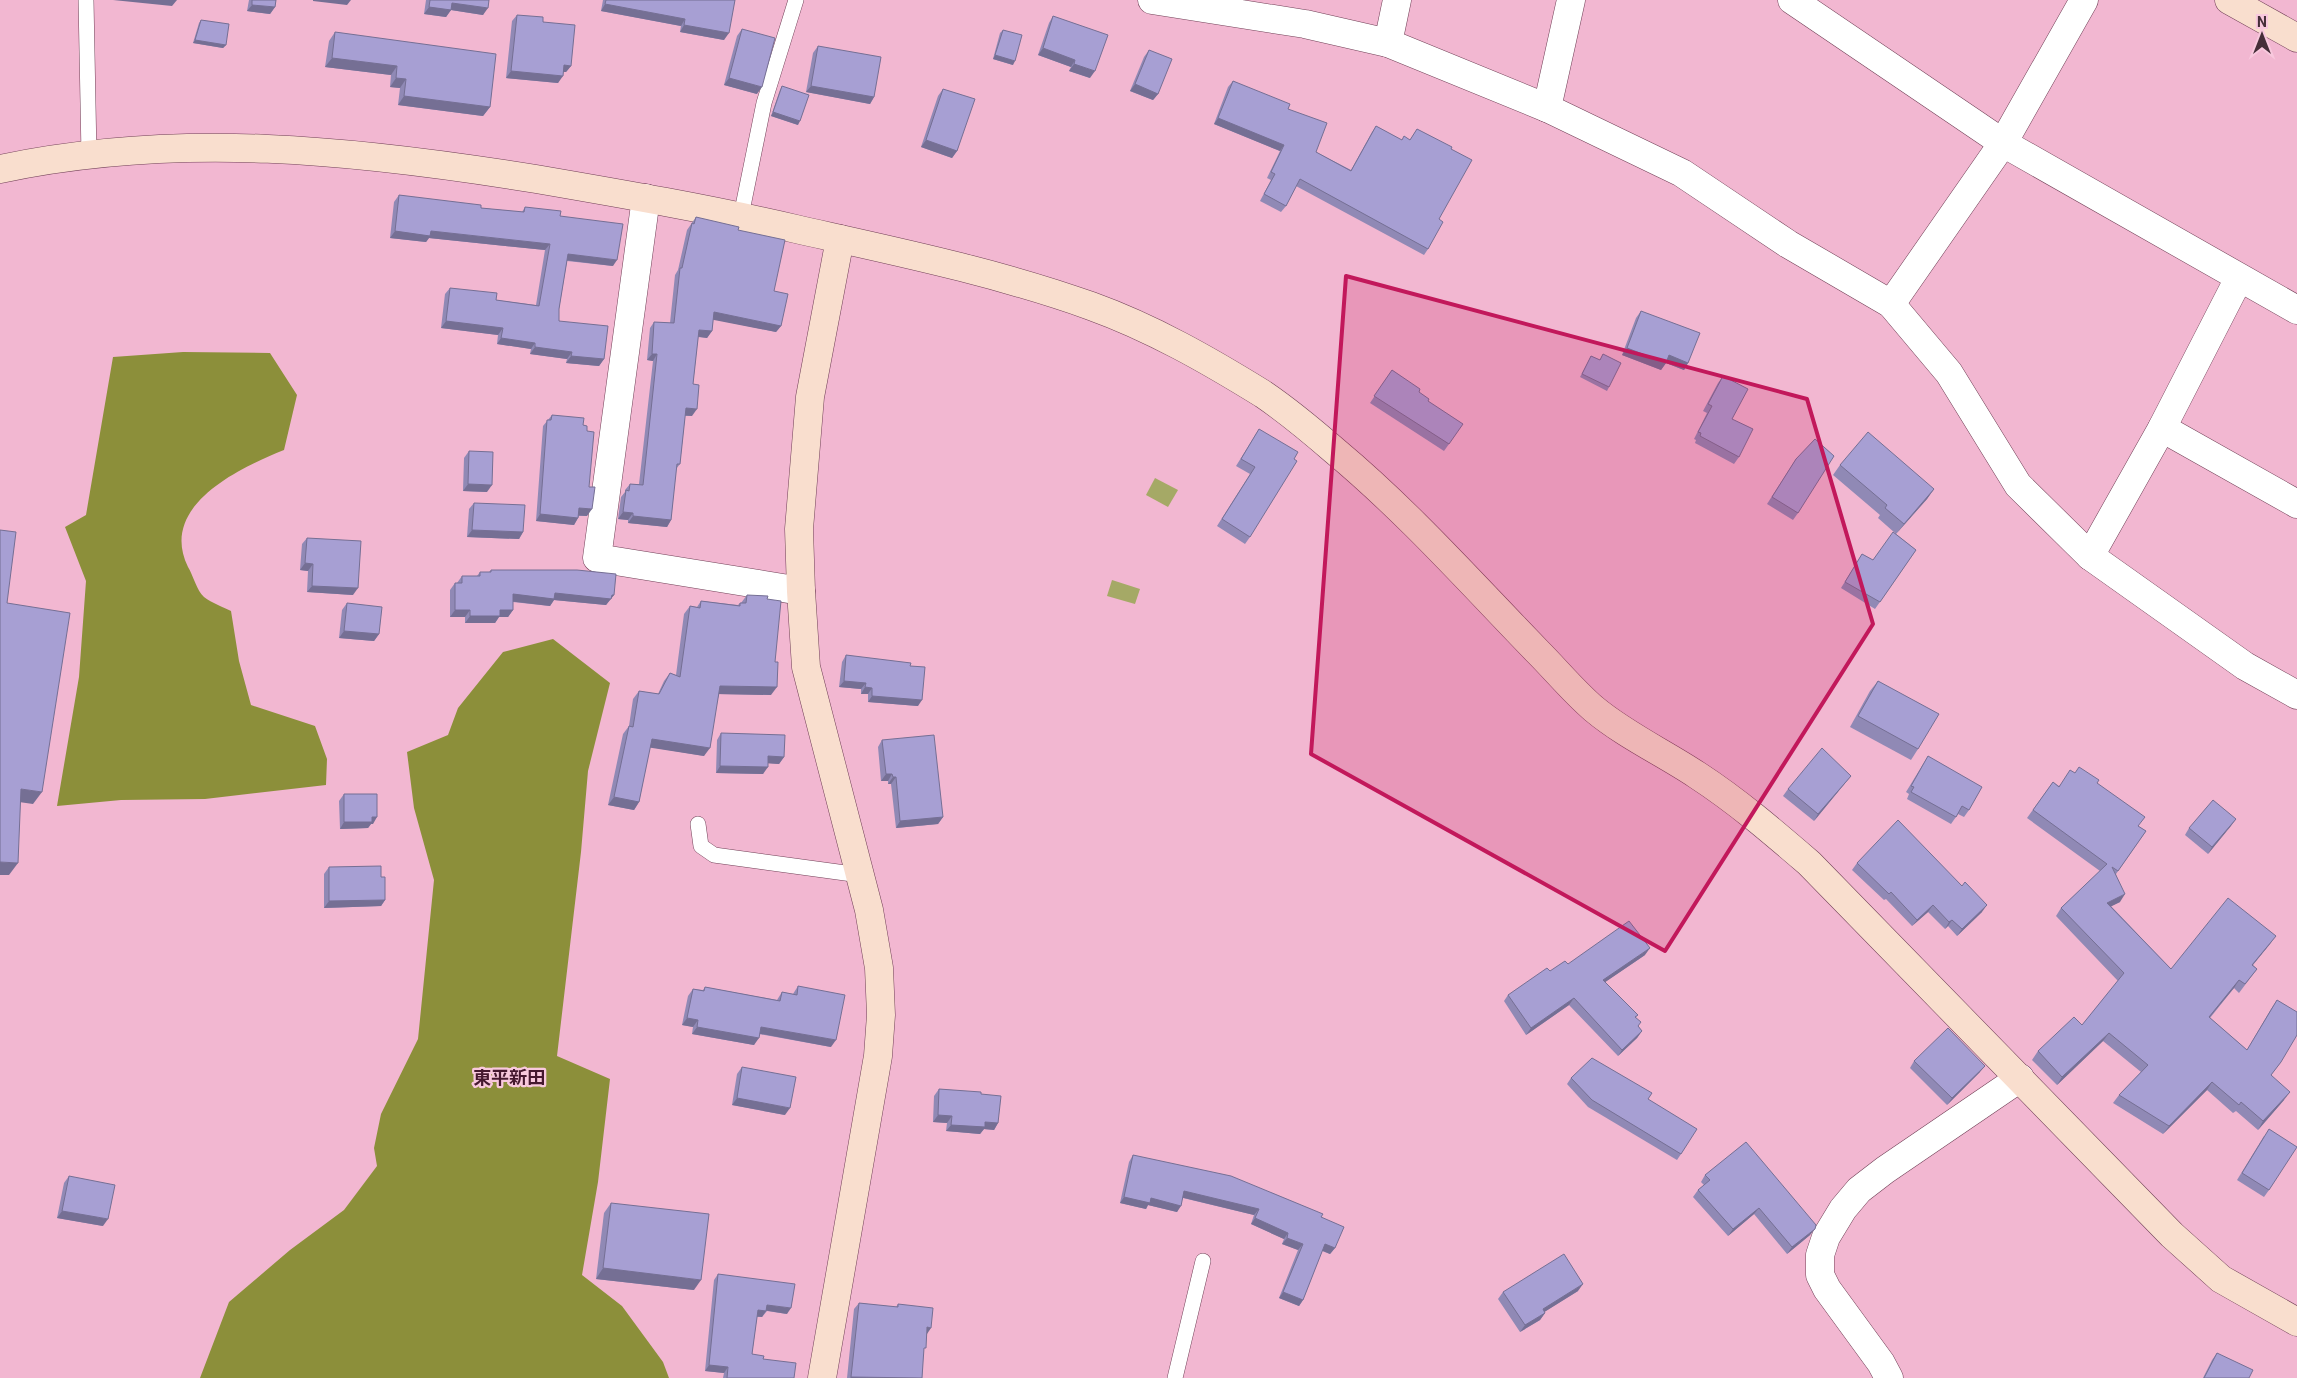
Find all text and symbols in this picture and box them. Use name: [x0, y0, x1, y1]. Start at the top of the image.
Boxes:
north arrow: [2237, 10, 2287, 60]
text: N: [2257, 14, 2267, 30]
district label: 東平新田: [473, 1067, 545, 1088]

